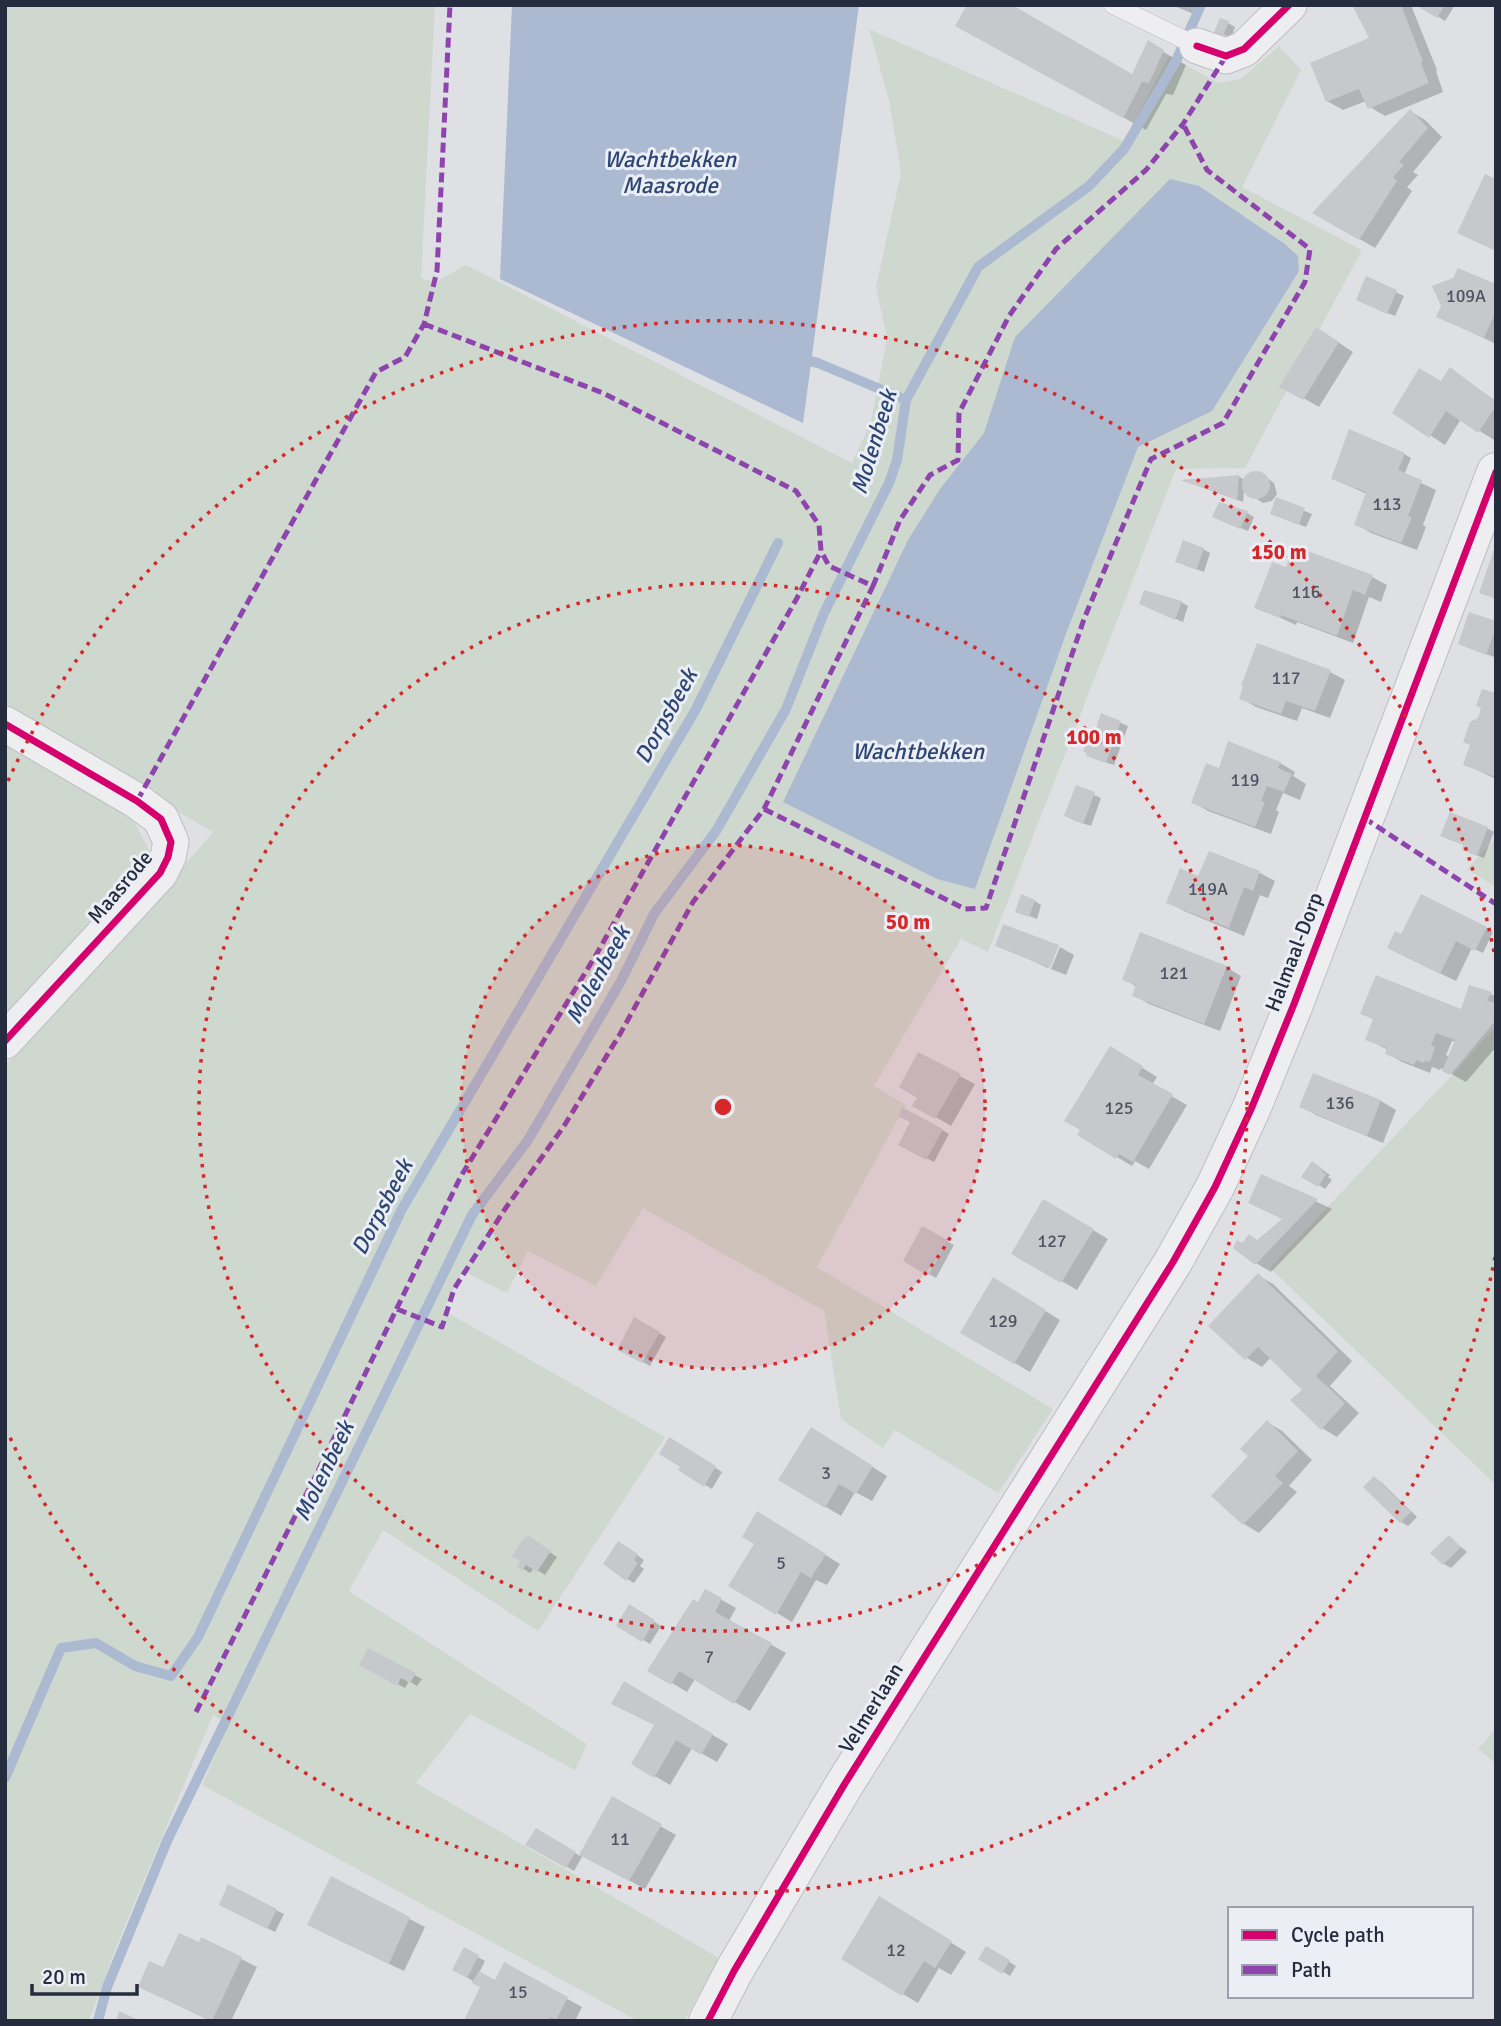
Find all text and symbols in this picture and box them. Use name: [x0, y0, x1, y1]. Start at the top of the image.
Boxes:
water label: Wachtbekken Maasrode: [604, 145, 737, 200]
house number: 109A: [1446, 285, 1486, 307]
water label: Molenbeek: [844, 384, 904, 498]
house number: 113: [1372, 493, 1402, 515]
text: 150 m: [1251, 539, 1307, 565]
house number: 116: [1291, 581, 1321, 603]
water label: Dorpsbeek: [628, 661, 705, 769]
house number: 117: [1271, 667, 1301, 689]
text: 100 m: [1066, 724, 1122, 750]
water label: Wachtbekken: [852, 737, 985, 766]
house number: 119: [1230, 769, 1260, 791]
street label: Maasrode: [82, 845, 158, 929]
house number: 119A: [1188, 878, 1228, 900]
street label: Halmaal-Dorp: [1259, 889, 1329, 1015]
text: 50 m: [886, 909, 930, 935]
water label: Molenbeek: [559, 919, 638, 1029]
house number: 121: [1159, 962, 1189, 984]
house number: 136: [1325, 1092, 1355, 1114]
centre of rings: [711, 1095, 735, 1119]
house number: 125: [1104, 1097, 1134, 1119]
water label: Dorpsbeek: [345, 1152, 420, 1260]
house number: 127: [1037, 1230, 1067, 1252]
house number: 129: [988, 1310, 1018, 1332]
water label: Molenbeek: [287, 1414, 362, 1526]
house number: 3: [821, 1462, 831, 1484]
house number: 5: [776, 1552, 786, 1574]
house number: 7: [704, 1646, 714, 1668]
street label: Velmerlaan: [833, 1658, 909, 1758]
house number: 11: [610, 1828, 630, 1850]
legend: [1228, 1907, 1473, 1998]
text: Cycle path: [1291, 1922, 1385, 1948]
house number: 12: [886, 1939, 906, 1961]
scale bar: [32, 1952, 136, 1996]
text: Path: [1291, 1957, 1332, 1983]
text: 20 m: [42, 1964, 86, 1990]
house number: 15: [508, 1981, 528, 2003]

